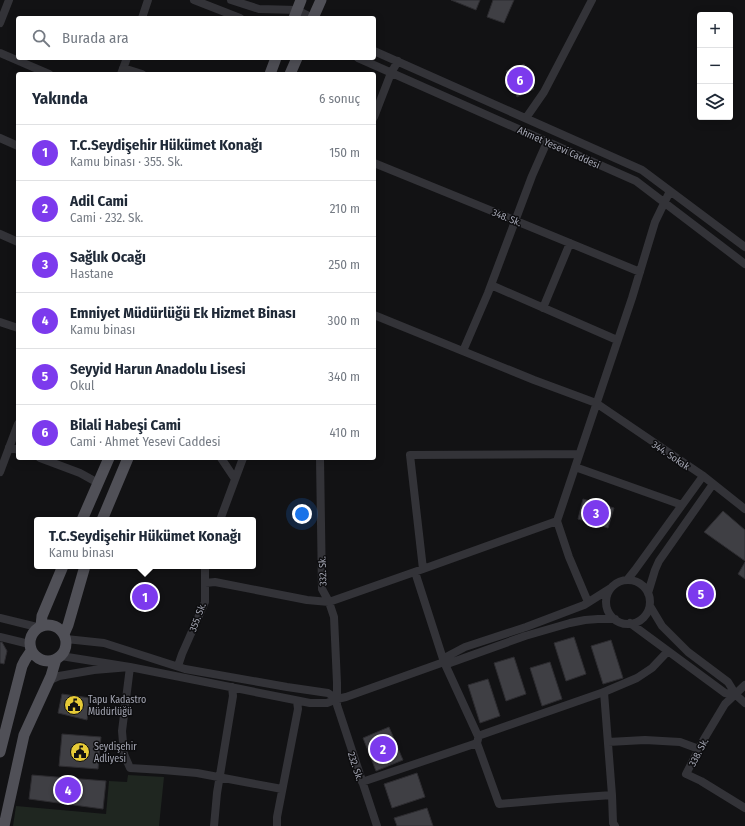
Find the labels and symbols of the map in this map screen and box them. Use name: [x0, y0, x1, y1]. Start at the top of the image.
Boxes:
pin: 6: [507, 65, 533, 95]
street label: Ahmet Yesevi Caddesi: [516, 123, 602, 171]
street label: 348. Sk.: [490, 207, 523, 229]
street label: 344. Sokak: [649, 439, 692, 473]
pin: 3: [583, 498, 609, 528]
your location: [292, 504, 312, 524]
street label: 332. Sk.: [316, 556, 330, 586]
pin: 5: [688, 579, 714, 609]
pin: 1: [132, 582, 158, 612]
street label: 355. Sk.: [187, 601, 209, 633]
public building icon: Tapu Kadastro Müdürlüğü: [63, 694, 85, 716]
place label: Tapu Kadastro Müdürlüğü: [88, 694, 146, 718]
pin: 2: [370, 734, 396, 764]
street label: 338. Sk.: [686, 736, 711, 769]
place label: Seydişehir Adliyesi: [94, 740, 137, 765]
public building icon: Seydişehir Adliyesi: [69, 741, 91, 763]
street label: 232. Sk.: [345, 750, 365, 782]
pin: 4: [55, 775, 81, 805]

